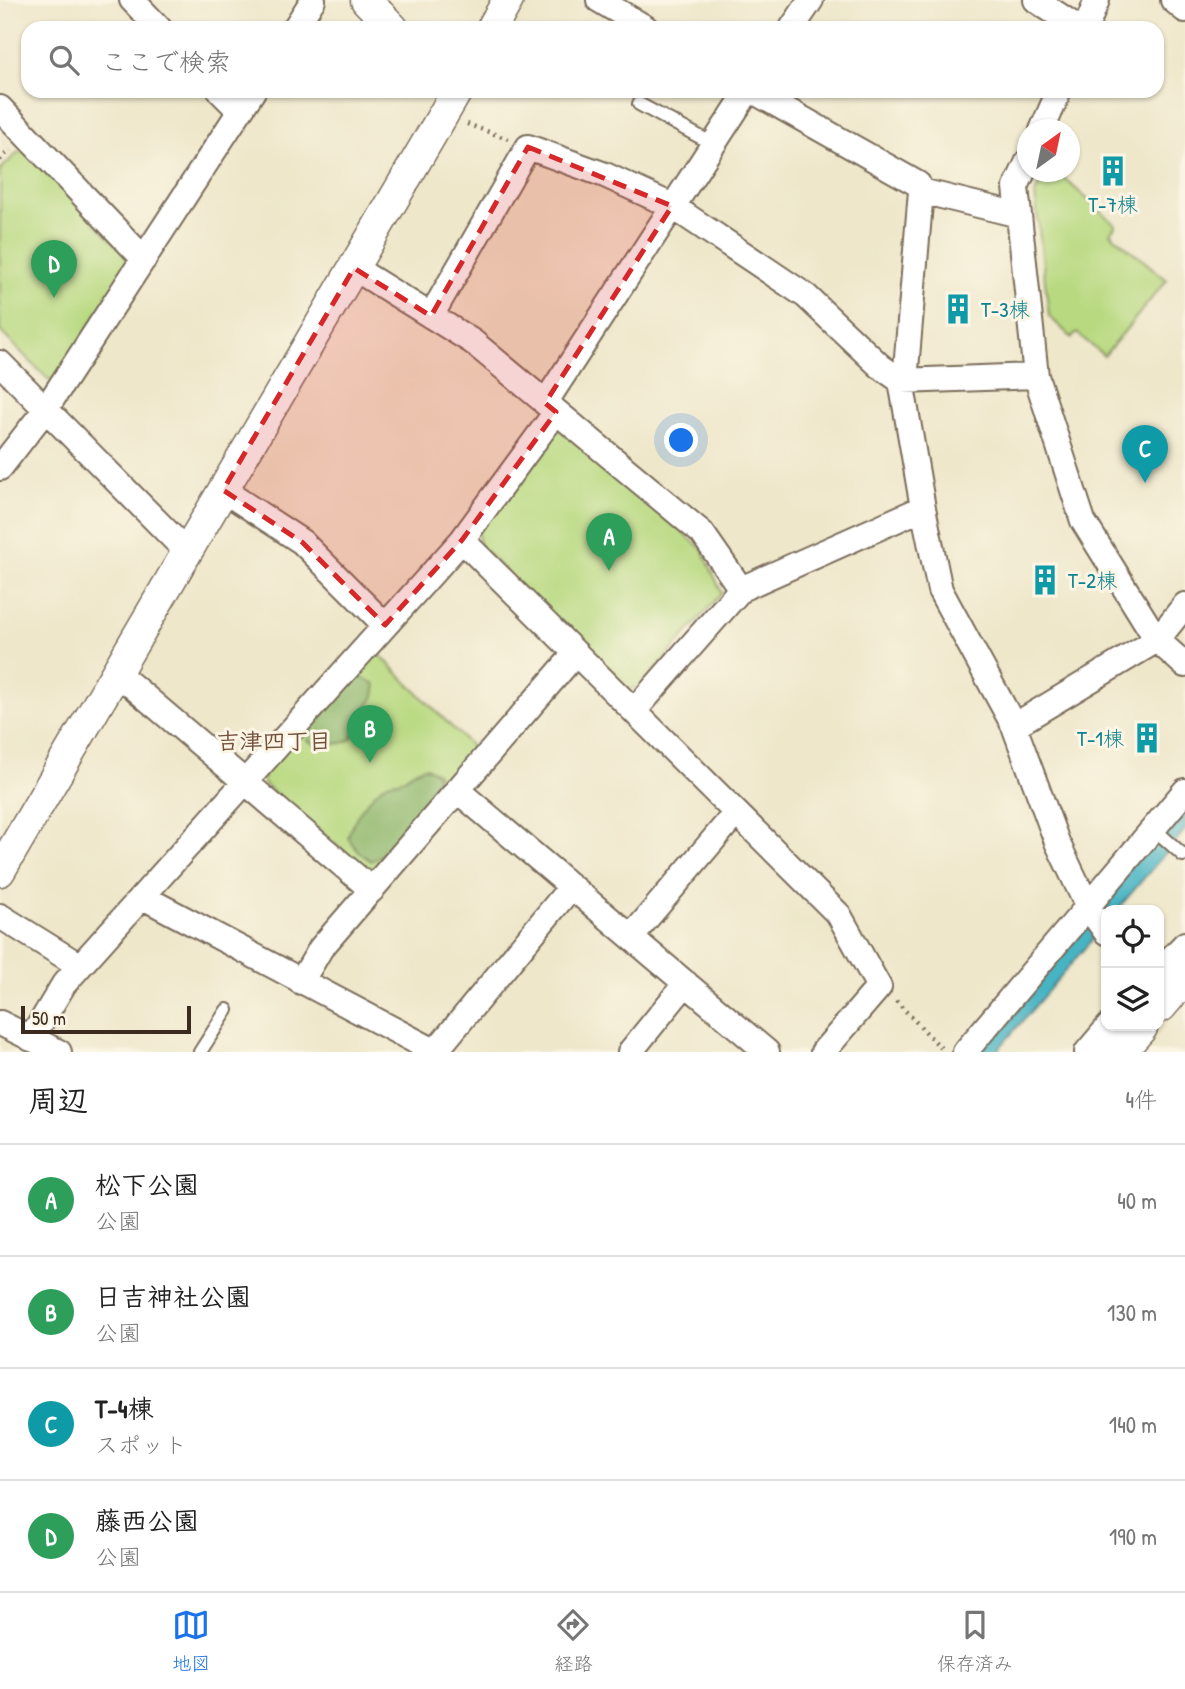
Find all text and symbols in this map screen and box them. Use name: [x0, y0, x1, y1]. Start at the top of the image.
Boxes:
search box: [21, 21, 1164, 98]
icon: search: [45, 41, 83, 79]
text: ここで検索: [101, 44, 231, 79]
north arrow: [1017, 119, 1080, 182]
building icon: T-7棟: [1096, 154, 1130, 188]
place label: T-7棟: [1088, 190, 1138, 219]
pin: D: [31, 240, 77, 298]
building icon: T-3棟: [941, 292, 975, 326]
place label: T-3棟: [981, 295, 1030, 324]
your location: [664, 423, 698, 457]
pin: C: [1122, 425, 1168, 483]
pin: A: [586, 513, 632, 571]
building icon: T-2棟: [1028, 563, 1062, 597]
place label: T-2棟: [1068, 566, 1117, 595]
pin: B: [347, 705, 393, 763]
building icon: T-1棟: [1130, 721, 1164, 755]
place label: T-1棟: [1077, 724, 1124, 753]
district label: 吉津四丁目: [217, 725, 332, 756]
map controls: [1101, 905, 1164, 1031]
button: locate: [1101, 905, 1164, 968]
button: layers: [1101, 968, 1164, 1031]
scale bar: [21, 1003, 191, 1035]
text: 50 m: [32, 1005, 66, 1031]
text: 周辺: [28, 1080, 88, 1120]
text: 4件: [1125, 1084, 1157, 1115]
text: 松下公園: [95, 1167, 199, 1202]
text: A: [45, 1185, 57, 1216]
text: 40 m: [1117, 1185, 1157, 1216]
text: 公園: [95, 1205, 141, 1236]
text: 日吉神社公園: [95, 1279, 251, 1314]
text: B: [45, 1297, 57, 1328]
text: 130 m: [1107, 1297, 1157, 1328]
text: 公園: [95, 1317, 141, 1348]
text: T-4棟: [95, 1391, 153, 1426]
text: C: [45, 1409, 57, 1440]
text: 140 m: [1109, 1409, 1157, 1440]
text: スポット: [95, 1429, 187, 1460]
text: 藤西公園: [95, 1503, 199, 1538]
text: D: [46, 1521, 56, 1552]
text: 190 m: [1109, 1521, 1157, 1552]
text: 公園: [95, 1541, 141, 1572]
tab: 地図: [172, 1606, 210, 1676]
tab: 経路: [554, 1606, 593, 1676]
tab: 保存済み: [937, 1606, 1013, 1676]

